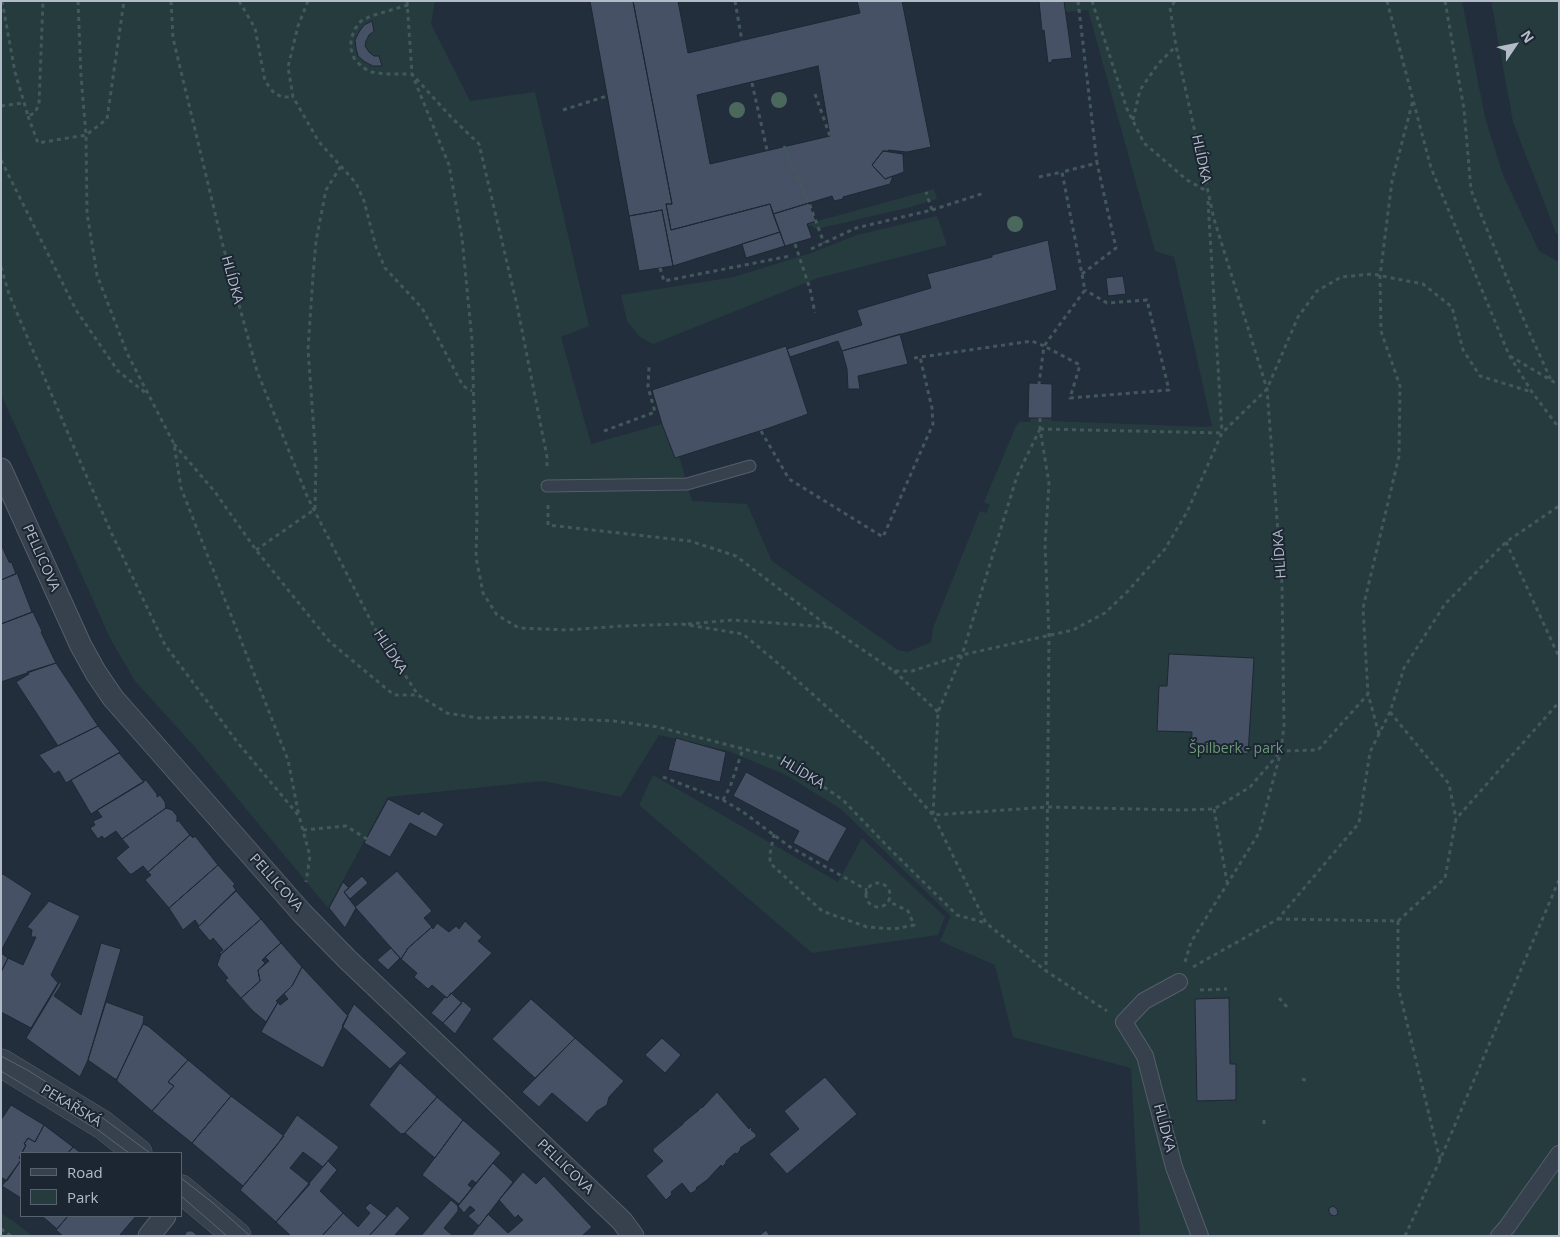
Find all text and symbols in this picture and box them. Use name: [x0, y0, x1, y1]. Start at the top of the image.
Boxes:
north arrow: [1490, 20, 1540, 70]
text: N: [1517, 26, 1539, 46]
street label: HLÍDKA: [1188, 133, 1214, 185]
street label: HLÍDKA: [218, 254, 246, 306]
street label: PELLICOVA: [19, 522, 63, 594]
street label: HLÍDKA: [1270, 529, 1290, 579]
street label: HLÍDKA: [370, 627, 410, 677]
park label: Špilberk - park: [1189, 741, 1283, 757]
street label: HLÍDKA: [777, 753, 827, 793]
street label: PELLICOVA: [246, 851, 306, 915]
street label: PEKAŘSKÁ: [38, 1081, 104, 1131]
street label: HLÍDKA: [1150, 1102, 1178, 1154]
street label: PELLICOVA: [533, 1136, 597, 1198]
legend: [20, 1152, 182, 1217]
text: Road: [67, 1162, 103, 1182]
text: Park: [67, 1187, 98, 1207]

